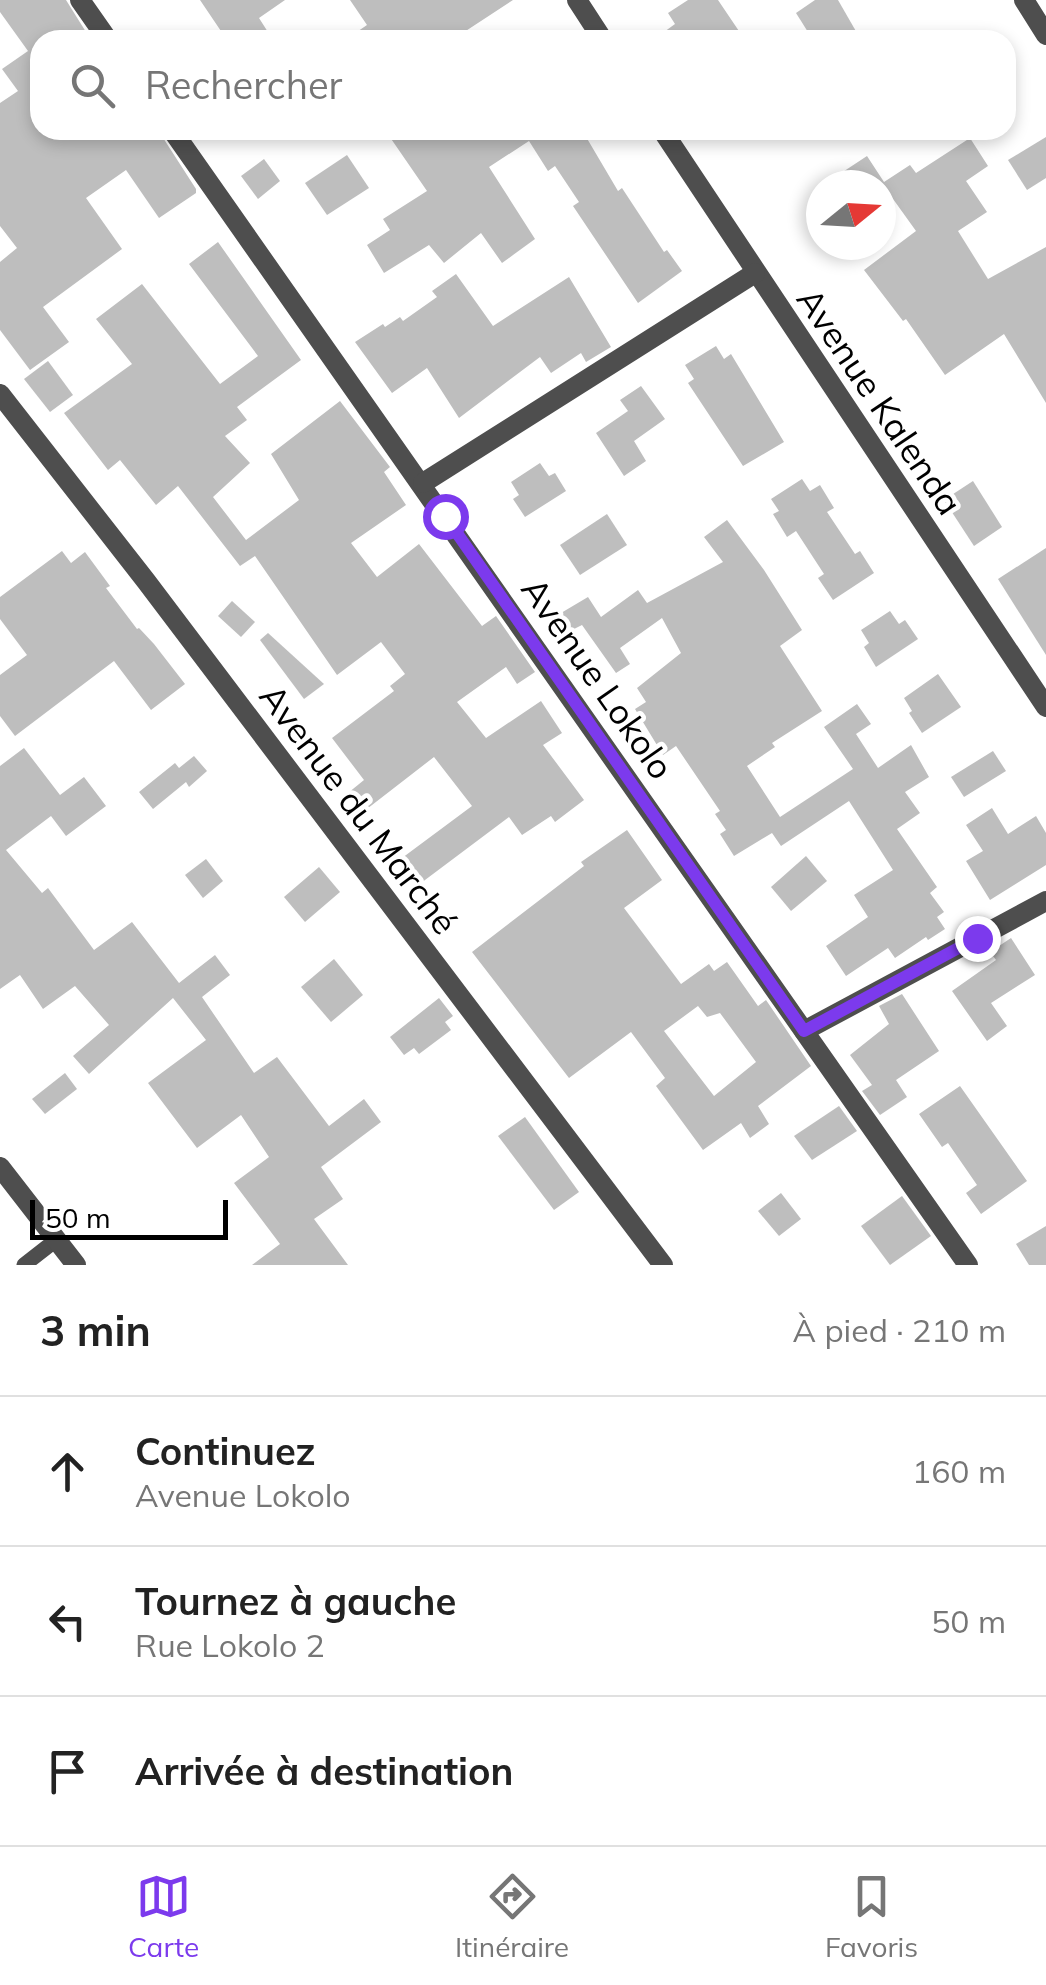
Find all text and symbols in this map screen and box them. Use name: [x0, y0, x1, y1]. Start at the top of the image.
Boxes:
search box: [30, 30, 1016, 140]
icon: search: [65, 58, 120, 113]
text: Rechercher: [145, 61, 342, 109]
north arrow: [806, 170, 896, 260]
street label: Avenue Kalenda: [788, 279, 972, 523]
route start: [423, 494, 469, 540]
street label: Avenue Lokolo: [512, 569, 684, 787]
street label: Avenue du Marché: [251, 675, 467, 943]
route end: [955, 916, 1001, 962]
scale bar: [30, 1195, 228, 1240]
text: 50 m: [45, 1200, 111, 1235]
text: 3 min: [40, 1304, 151, 1357]
text: À pied · 210 m: [793, 1310, 1006, 1350]
text: Continuez: [135, 1427, 316, 1475]
icon: ahead: [40, 1444, 95, 1499]
text: 160 m: [912, 1451, 1006, 1491]
text: Avenue Lokolo: [135, 1475, 351, 1515]
text: Tournez à gauche: [135, 1577, 456, 1625]
icon: left: [40, 1594, 95, 1649]
text: 50 m: [931, 1601, 1006, 1641]
text: Rue Lokolo 2: [135, 1625, 325, 1665]
icon: arrive: [40, 1744, 95, 1799]
text: Arrivée à destination: [135, 1747, 513, 1795]
tab: Carte: [128, 1869, 199, 1964]
tab: Itinéraire: [455, 1869, 569, 1964]
tab: Favoris: [825, 1869, 918, 1964]

